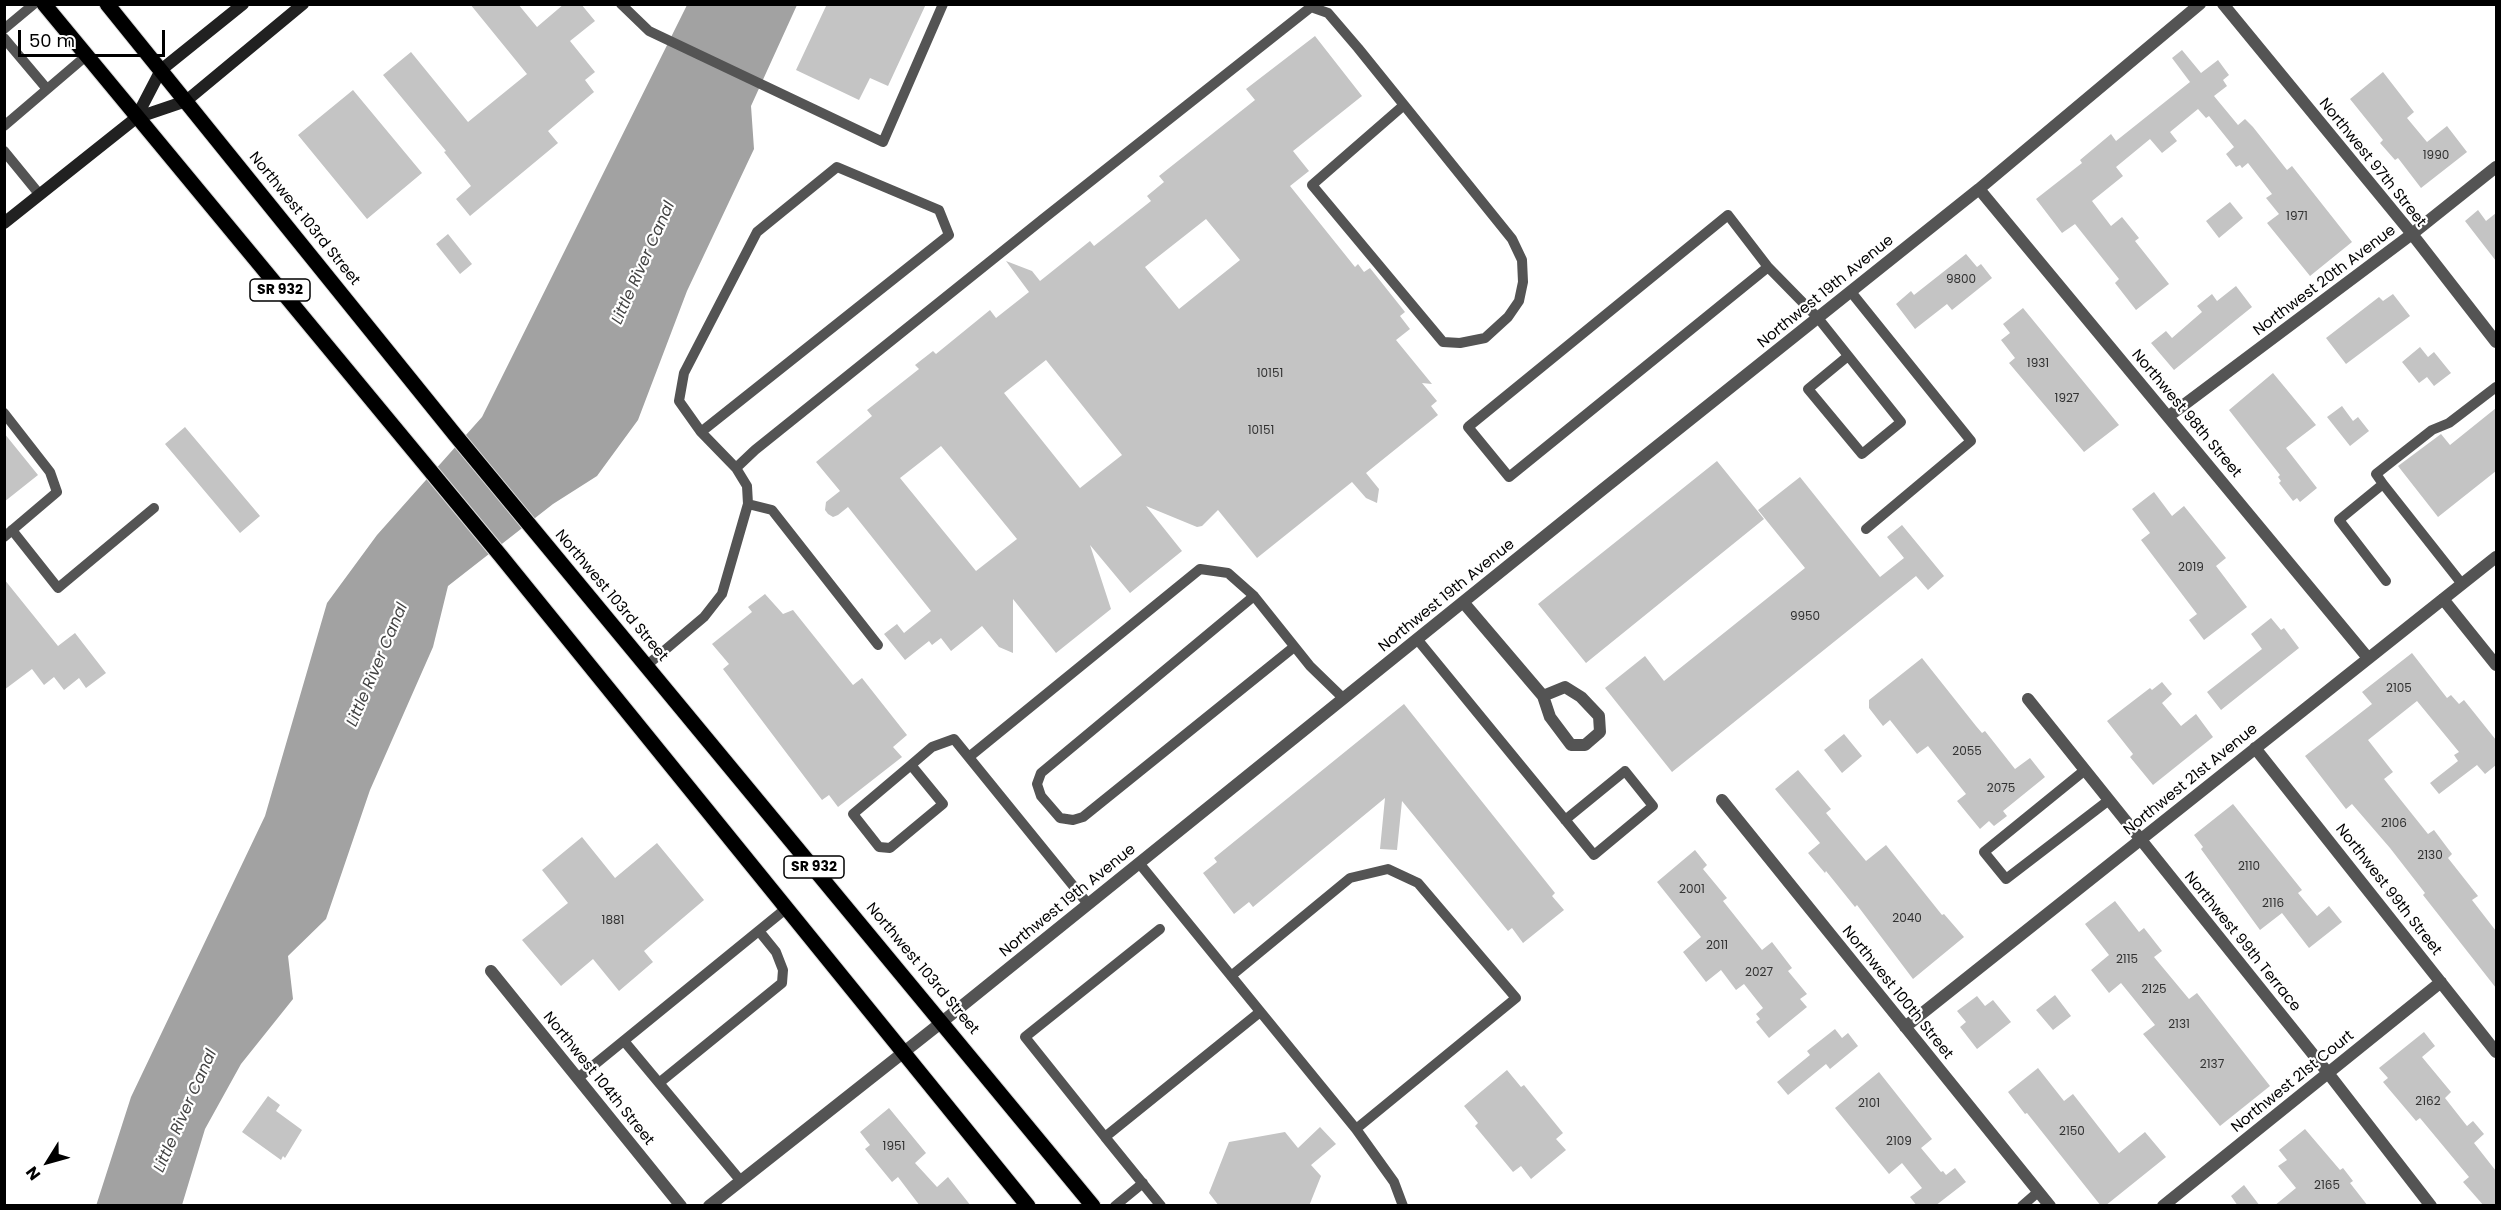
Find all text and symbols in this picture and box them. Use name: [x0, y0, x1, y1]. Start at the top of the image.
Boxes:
scale bar: [21, 18, 168, 56]
text: 50 m: [29, 28, 75, 53]
street label: Northwest 97th Street: [2315, 95, 2429, 231]
street label: Northwest 103rd Street: [245, 149, 363, 289]
house number: 1990: [2423, 149, 2449, 163]
water label: Little River Canal: [608, 199, 680, 327]
house number: 1971: [2286, 210, 2308, 224]
street label: Northwest 20th Avenue: [2250, 222, 2400, 340]
street label: Northwest 19th Avenue: [1755, 232, 1897, 352]
house number: 9800: [1946, 273, 1976, 287]
road number: SR 932: [250, 279, 310, 301]
street label: Northwest 98th Street: [2127, 346, 2245, 482]
house number: 1931: [2027, 357, 2049, 371]
house number: 10151: [1257, 367, 1283, 381]
house number: 1927: [2055, 392, 2079, 406]
house number: 10151: [1248, 424, 1274, 438]
street label: Northwest 103rd Street: [551, 526, 671, 666]
street label: Northwest 19th Avenue: [1376, 536, 1518, 656]
house number: 2019: [2178, 561, 2204, 575]
water label: Little River Canal: [343, 600, 413, 730]
house number: 9950: [1790, 610, 1820, 624]
house number: 2105: [2386, 682, 2412, 696]
street label: Northwest 21st Avenue: [2121, 721, 2261, 839]
house number: 2055: [1952, 745, 1982, 759]
house number: 2075: [1987, 782, 2015, 796]
house number: 2106: [2381, 817, 2407, 831]
street label: Northwest 99th Street: [2331, 821, 2445, 959]
street label: Northwest 19th Avenue: [997, 841, 1139, 961]
house number: 2130: [2417, 849, 2443, 863]
road number: SR 932: [784, 856, 844, 878]
house number: 2110: [2238, 860, 2260, 874]
street label: Northwest 99th Terrace: [2180, 868, 2304, 1016]
house number: 2001: [1679, 883, 1705, 897]
house number: 2116: [2262, 897, 2284, 911]
street label: Northwest 103rd Street: [862, 899, 982, 1039]
house number: 2040: [1892, 912, 1922, 926]
house number: 1881: [602, 914, 624, 928]
street label: Northwest 100th Street: [1838, 923, 1956, 1063]
house number: 2011: [1706, 939, 1728, 953]
house number: 2115: [2116, 953, 2138, 967]
house number: 2027: [1745, 966, 1773, 980]
house number: 2125: [2141, 983, 2167, 997]
street label: Northwest 104th Street: [539, 1009, 657, 1149]
house number: 2131: [2168, 1018, 2190, 1032]
street label: Northwest 21st Court: [2228, 1027, 2358, 1137]
water label: Little River Canal: [150, 1047, 222, 1175]
house number: 2137: [2200, 1058, 2224, 1072]
house number: 2162: [2415, 1095, 2441, 1109]
house number: 2101: [1858, 1097, 1880, 1111]
house number: 2150: [2059, 1125, 2085, 1139]
north arrow: [18, 1132, 78, 1192]
house number: 2109: [1886, 1135, 1912, 1149]
house number: 1951: [883, 1140, 905, 1154]
text: N: [20, 1161, 46, 1185]
house number: 2165: [2314, 1179, 2340, 1193]

